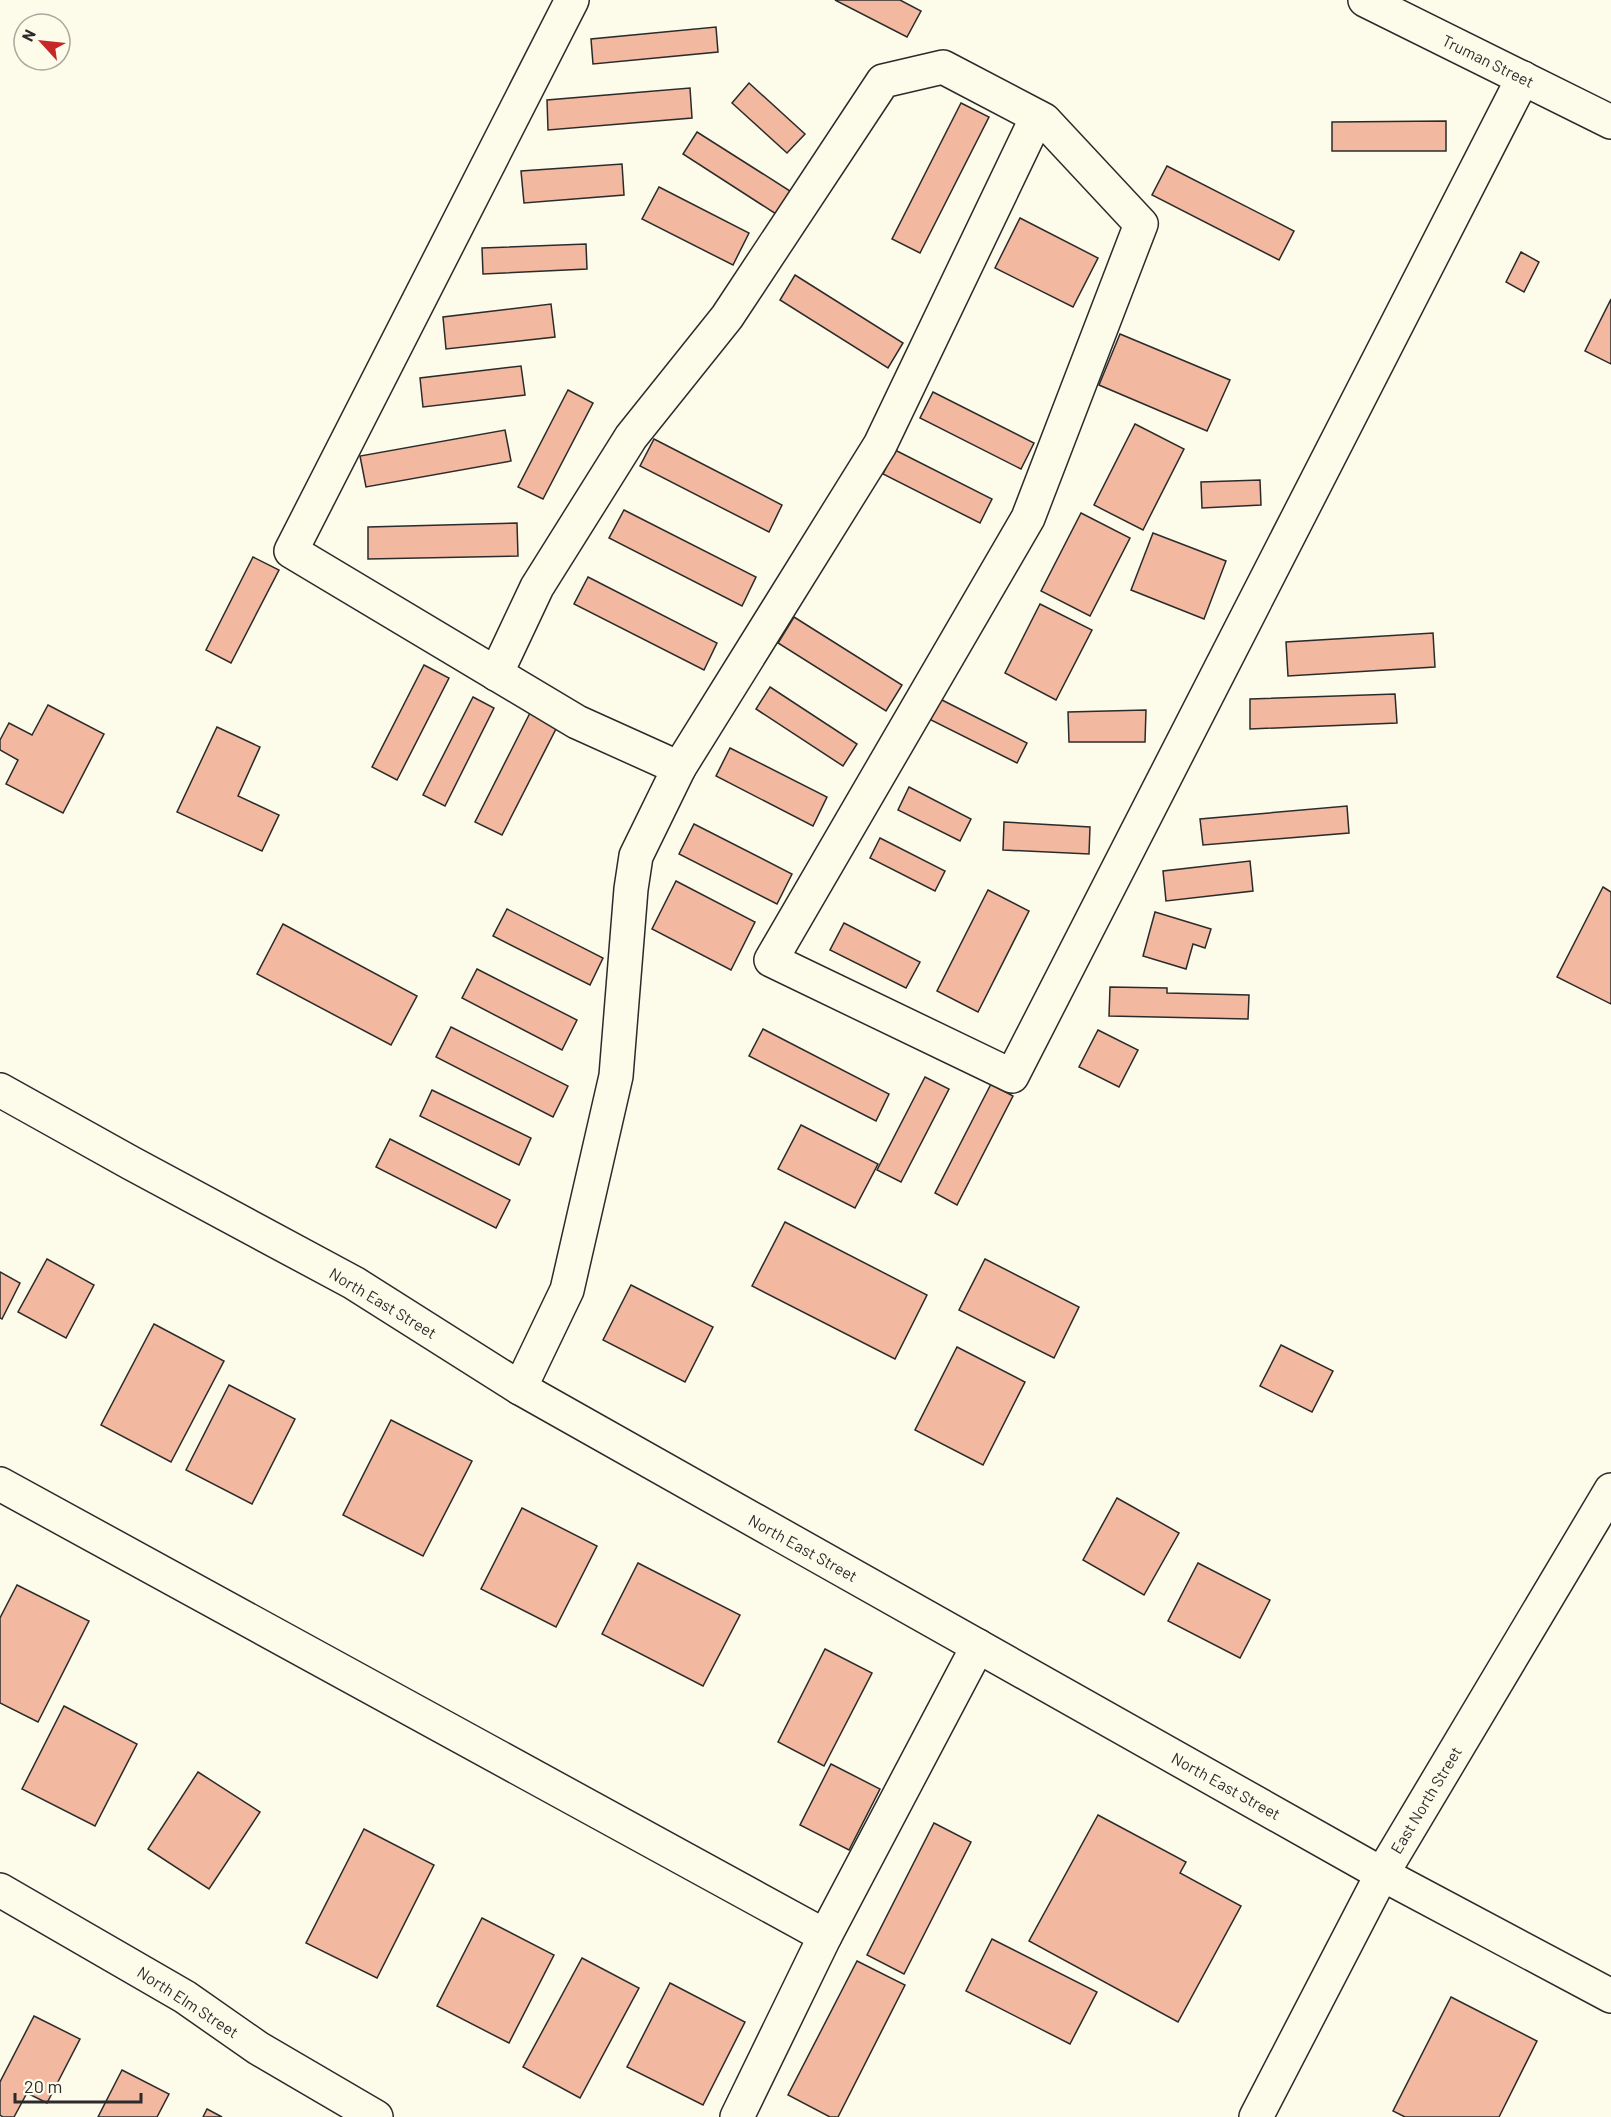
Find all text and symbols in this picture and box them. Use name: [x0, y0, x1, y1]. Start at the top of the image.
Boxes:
north arrow: [12, 12, 72, 72]
text: N: [17, 26, 39, 44]
street label: Truman Street: [1439, 30, 1537, 91]
street label: North East Street: [326, 1263, 440, 1342]
street label: North East Street: [746, 1510, 861, 1585]
street label: East North Street: [1386, 1743, 1465, 1857]
street label: North East Street: [1169, 1748, 1284, 1823]
street label: North Elm Street: [134, 1962, 242, 2041]
scale bar: [15, 2066, 141, 2104]
text: 20 m: [24, 2075, 62, 2097]

